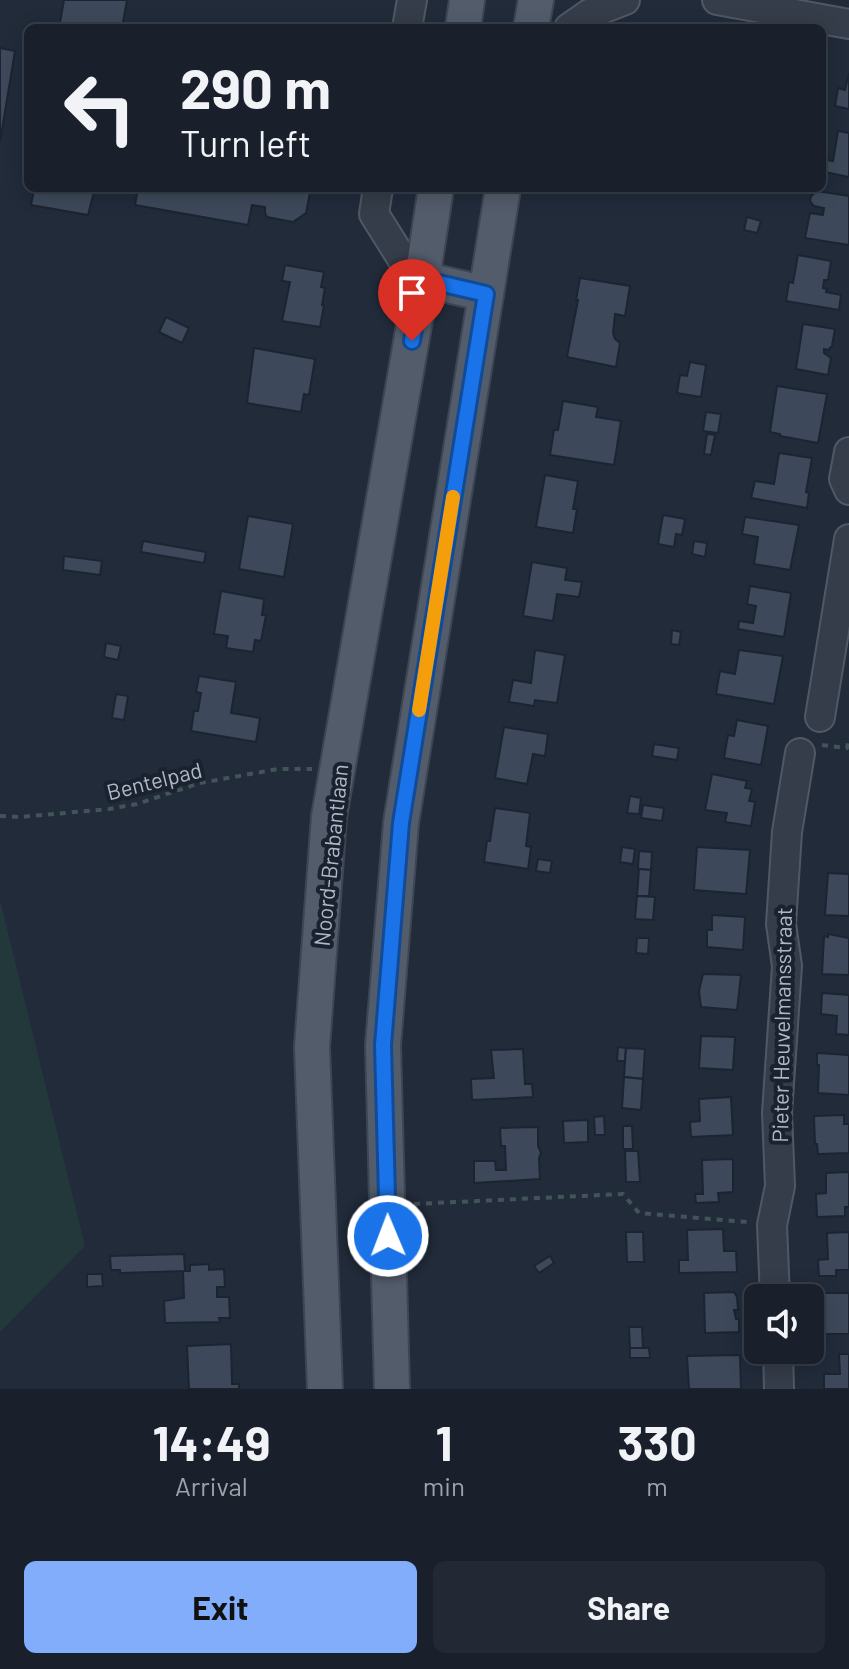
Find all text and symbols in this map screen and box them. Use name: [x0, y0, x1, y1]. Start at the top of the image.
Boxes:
text: 290 m: [180, 53, 331, 120]
icon: left: [48, 56, 152, 160]
text: Turn left: [180, 121, 311, 164]
pin: [378, 259, 446, 341]
icon: arrive: [390, 271, 434, 315]
street label: Bentelpad: [104, 756, 204, 804]
street label: Noord-Brabantlaan: [308, 763, 352, 947]
street label: Pieter Heuvelmansstraat: [766, 907, 796, 1143]
position arrow: [346, 1194, 430, 1278]
map controls: [744, 1284, 824, 1364]
button: sound: [744, 1284, 824, 1364]
text: 14:49: [152, 1413, 270, 1471]
text: 1: [435, 1413, 452, 1471]
text: 330: [617, 1413, 697, 1471]
text: Arrival: [175, 1470, 248, 1501]
text: min: [423, 1470, 465, 1501]
text: m: [646, 1470, 668, 1501]
button: Exit: [24, 1561, 417, 1653]
button: Share: [433, 1561, 825, 1653]

